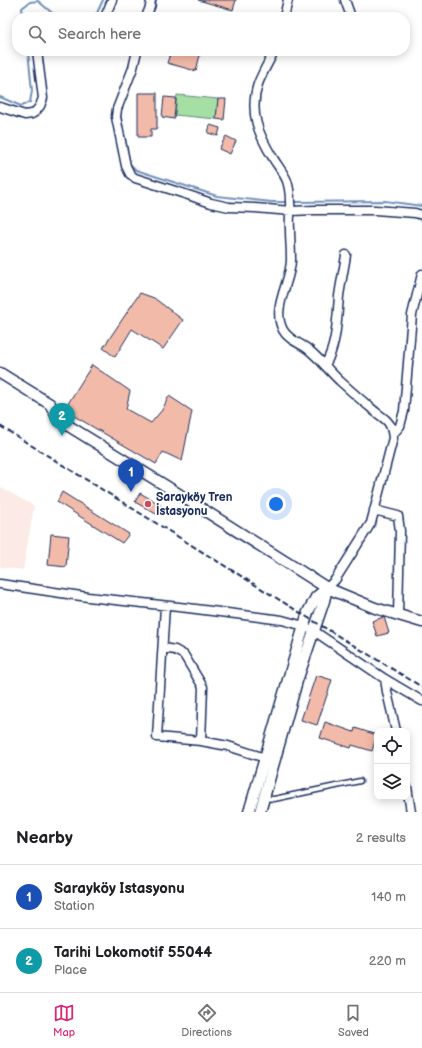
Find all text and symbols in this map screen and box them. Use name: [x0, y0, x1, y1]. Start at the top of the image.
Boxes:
search box: [12, 12, 410, 56]
icon: search: [26, 23, 48, 45]
text: Search here: [58, 25, 141, 44]
pin: 2: [49, 403, 75, 436]
pin: 1: [118, 459, 144, 492]
place label: Sarayköy Tren İstasyonu: [156, 490, 233, 519]
your location: [266, 494, 286, 514]
marker: Sarayköy Tren İstasyonu: [143, 499, 153, 509]
map controls: [374, 728, 410, 800]
button: locate: [374, 728, 410, 764]
button: layers: [374, 764, 410, 800]
text: Nearby: [16, 828, 73, 848]
text: 2 results: [356, 830, 406, 846]
text: Sarayköy Istasyonu: [54, 879, 185, 898]
text: 1: [26, 889, 32, 905]
text: 140 m: [371, 889, 406, 905]
text: Station: [54, 898, 95, 914]
text: Tarihi Lokomotif 55044: [54, 943, 212, 962]
text: 2: [25, 953, 33, 969]
text: 220 m: [369, 953, 406, 969]
text: Place: [54, 962, 87, 978]
tab: Map: [53, 1002, 75, 1039]
tab: Directions: [181, 1002, 232, 1039]
tab: Saved: [338, 1002, 369, 1039]

